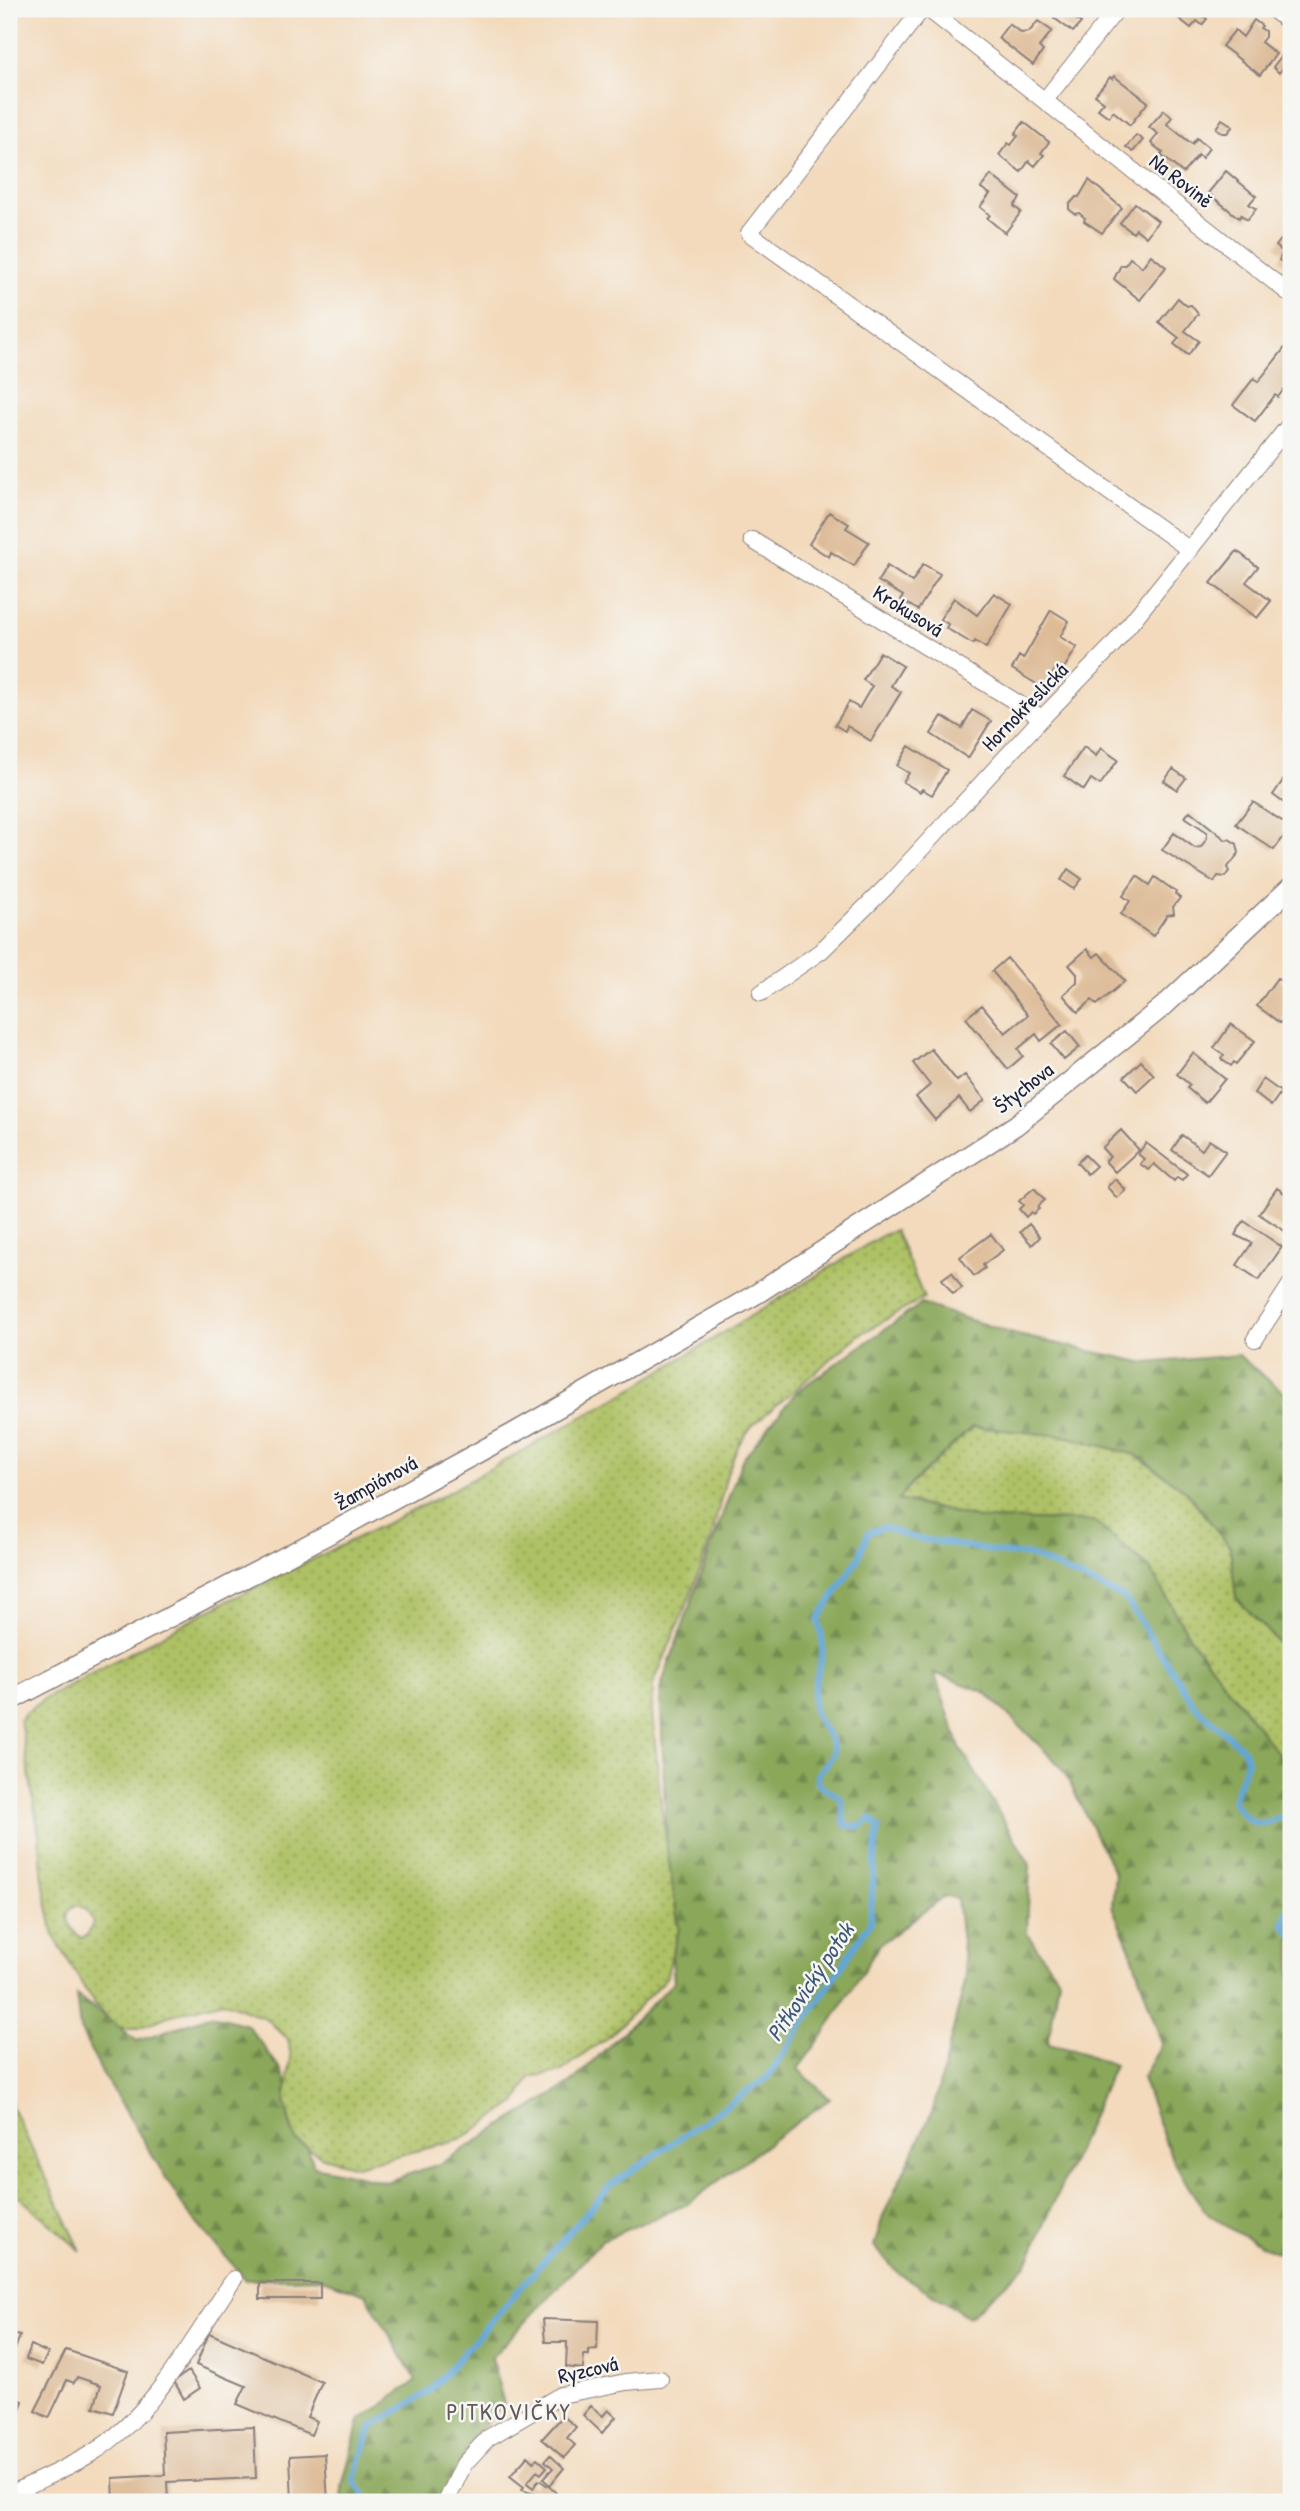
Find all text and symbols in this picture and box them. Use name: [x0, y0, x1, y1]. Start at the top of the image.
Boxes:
street label: Na Rovině: [1144, 147, 1219, 215]
street label: Krokusová: [868, 578, 949, 643]
street label: Hornokřeslická: [975, 656, 1074, 757]
street label: Štychova: [988, 1055, 1059, 1120]
street label: Žampiónová: [329, 1448, 422, 1517]
water label: Pitkovický potok: [759, 1914, 863, 2048]
street label: Ryzcová: [555, 2349, 621, 2390]
district label: PITKOVIČKY: [446, 2396, 572, 2427]

